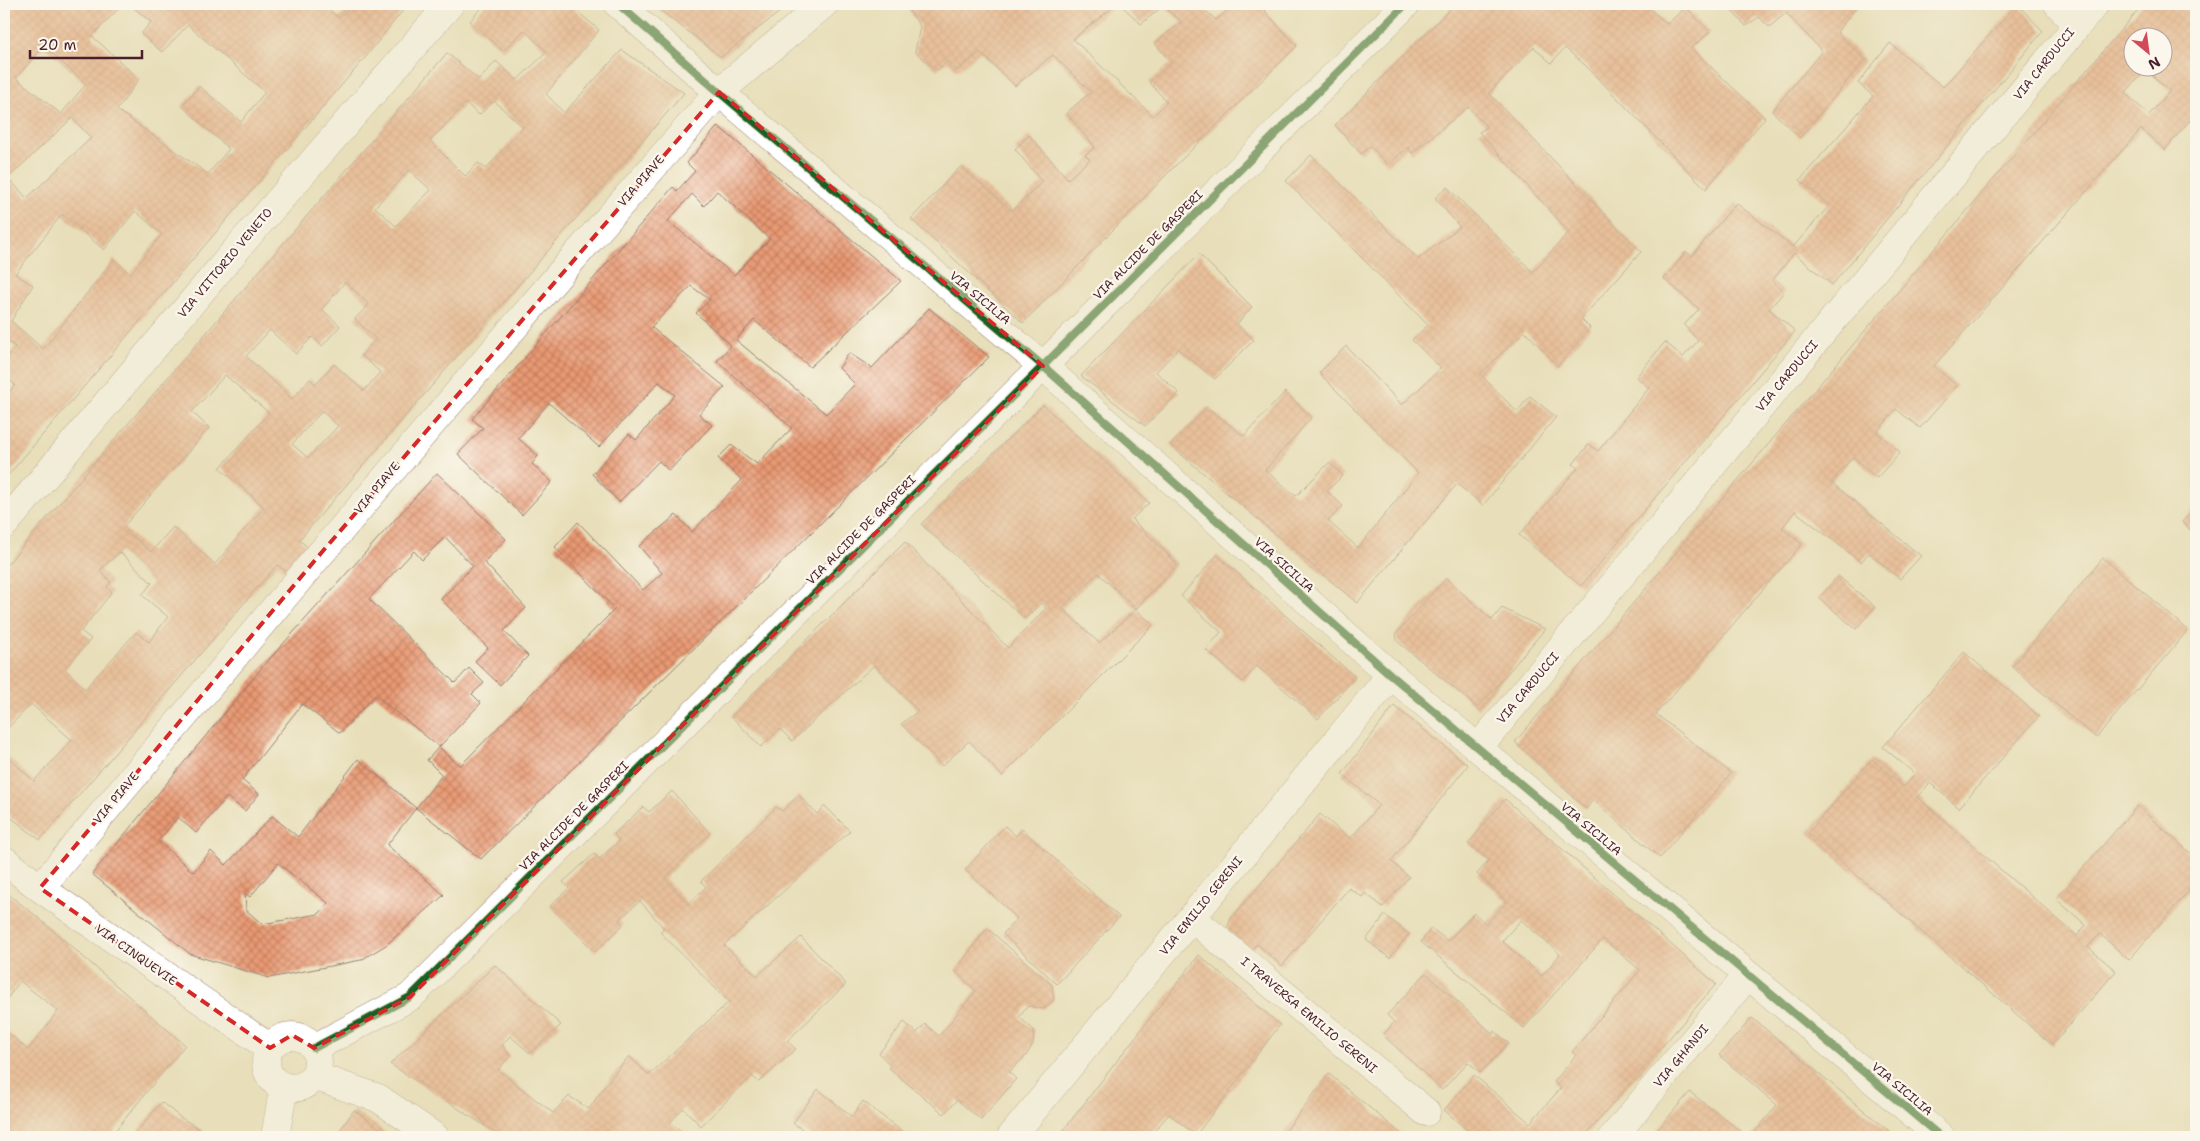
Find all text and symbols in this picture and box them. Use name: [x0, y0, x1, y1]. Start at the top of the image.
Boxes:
street label: VIA CARDUCCI: [2010, 24, 2078, 103]
scale bar: [30, 28, 142, 60]
north arrow: [2122, 28, 2172, 78]
text: 20 m: [38, 35, 77, 55]
text: N: [2145, 53, 2164, 74]
street label: VIA PIAVE: [614, 152, 668, 210]
street label: VIA ALCIDE DE GASPERI: [1090, 187, 1206, 303]
street label: VIA VITTORIO VENETO: [174, 205, 276, 321]
street label: VIA SICILIA: [946, 268, 1014, 328]
street label: VIA CARDUCCI: [1752, 337, 1822, 415]
street label: VIA PIAVE: [350, 459, 404, 517]
street label: VIA ALCIDE DE GASPERI: [803, 472, 919, 588]
street label: VIA SICILIA: [1251, 534, 1317, 596]
street label: VIA CARDUCCI: [1493, 649, 1563, 727]
street label: VIA ALCIDE DE GASPERI: [516, 758, 632, 874]
street label: VIA PIAVE: [89, 769, 143, 827]
street label: VIA SICILIA: [1557, 799, 1625, 859]
street label: VIA EMILIO SERENI: [1156, 853, 1246, 959]
street label: VIA CINQUEVIE: [92, 921, 180, 989]
street label: I TRAVERSA EMILIO SERENI: [1238, 953, 1381, 1077]
street label: VIA GHANDI: [1650, 1021, 1712, 1091]
street label: VIA SICILIA: [1868, 1059, 1936, 1119]

